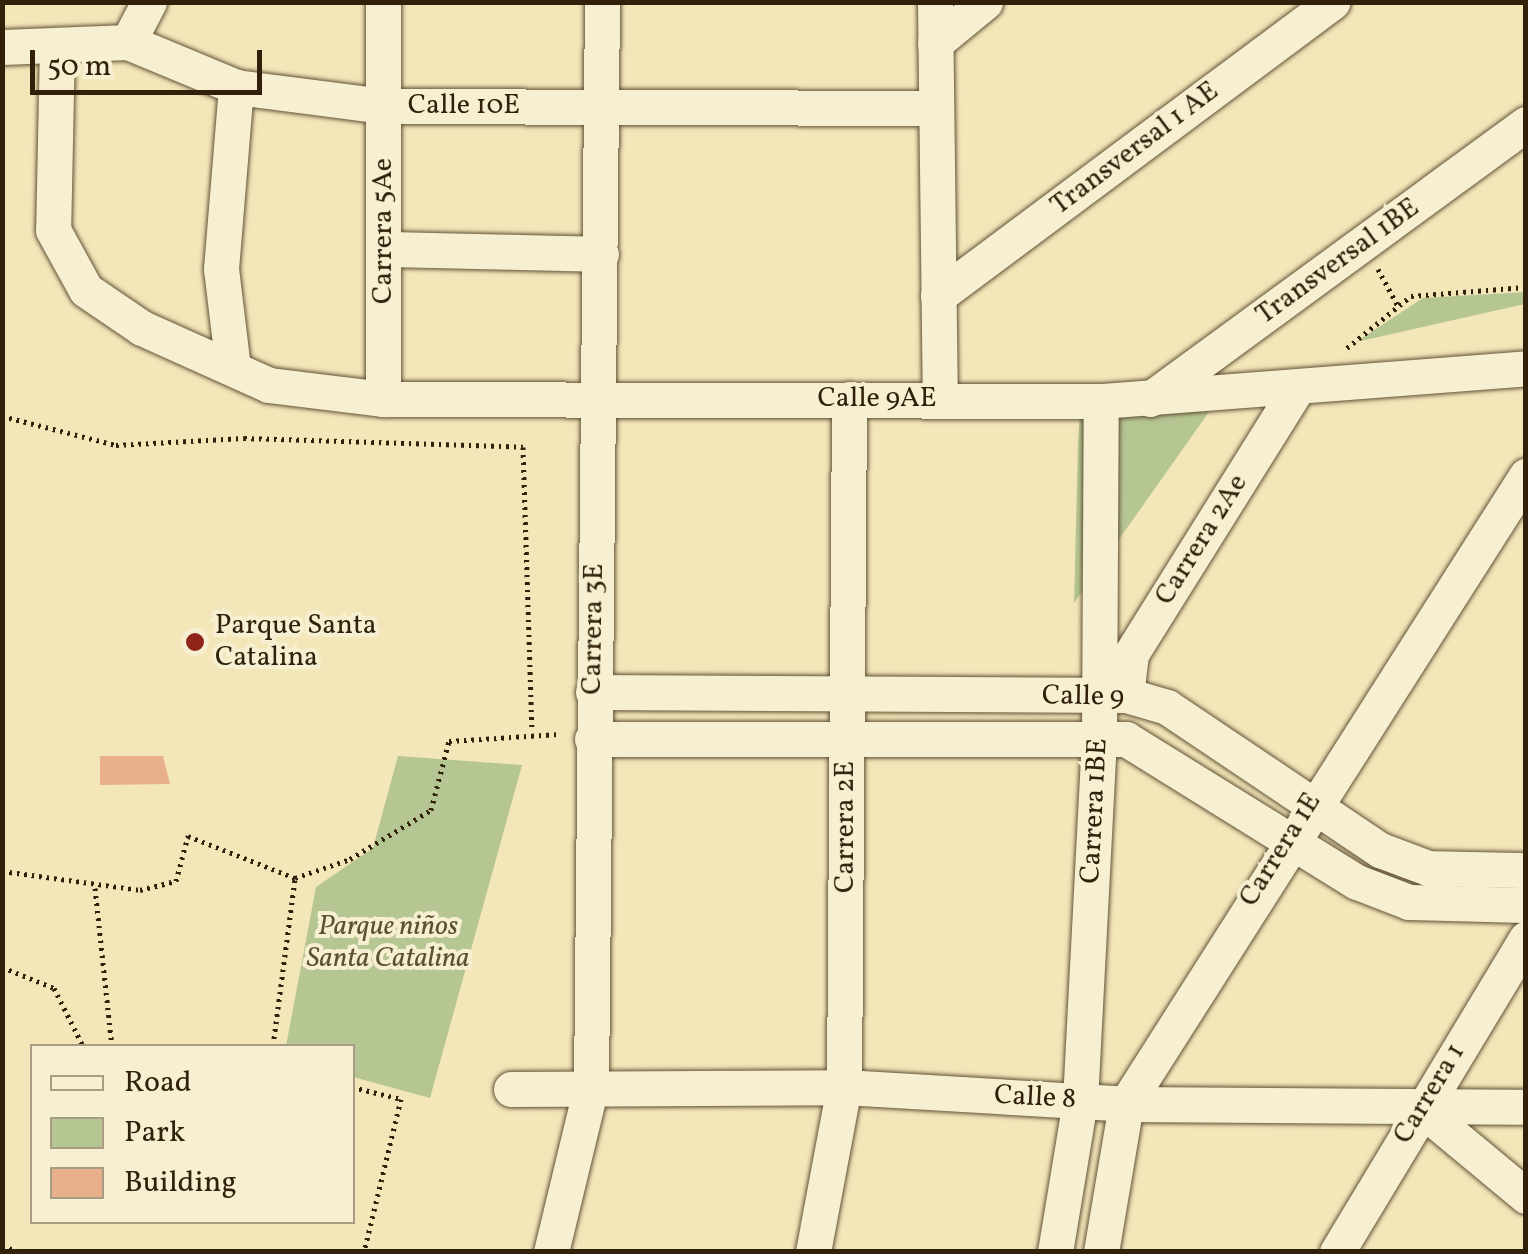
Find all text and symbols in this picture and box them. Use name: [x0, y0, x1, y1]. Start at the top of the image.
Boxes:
scale bar: [35, 30, 268, 92]
text: 50 m: [47, 46, 111, 88]
street label: Transversal 1 AE: [1044, 75, 1226, 223]
street label: Calle 10E: [408, 89, 520, 123]
street label: Carrera 5Ae: [367, 158, 401, 304]
street label: Transversal 1BE: [1250, 192, 1426, 332]
street label: Calle 9AE: [818, 382, 936, 416]
street label: Carrera 2Ae: [1149, 468, 1255, 612]
street label: Carrera 3E: [576, 563, 612, 695]
place label: Parque Santa Catalina: [215, 609, 377, 675]
marker: Parque Santa Catalina: [184, 631, 206, 653]
street label: Calle 9: [1042, 679, 1124, 715]
street label: Carrera 1BE: [1074, 738, 1116, 884]
street label: Carrera 2E: [829, 761, 863, 893]
street label: Carrera 1E: [1233, 787, 1329, 913]
park label: Parque niños Santa Catalina: [307, 910, 469, 976]
street label: Carrera 1: [1387, 1038, 1473, 1150]
legend: [30, 1044, 355, 1224]
text: Road: [124, 1062, 192, 1104]
street label: Calle 8: [993, 1079, 1077, 1117]
text: Park: [124, 1112, 185, 1154]
text: Building: [124, 1162, 237, 1204]

